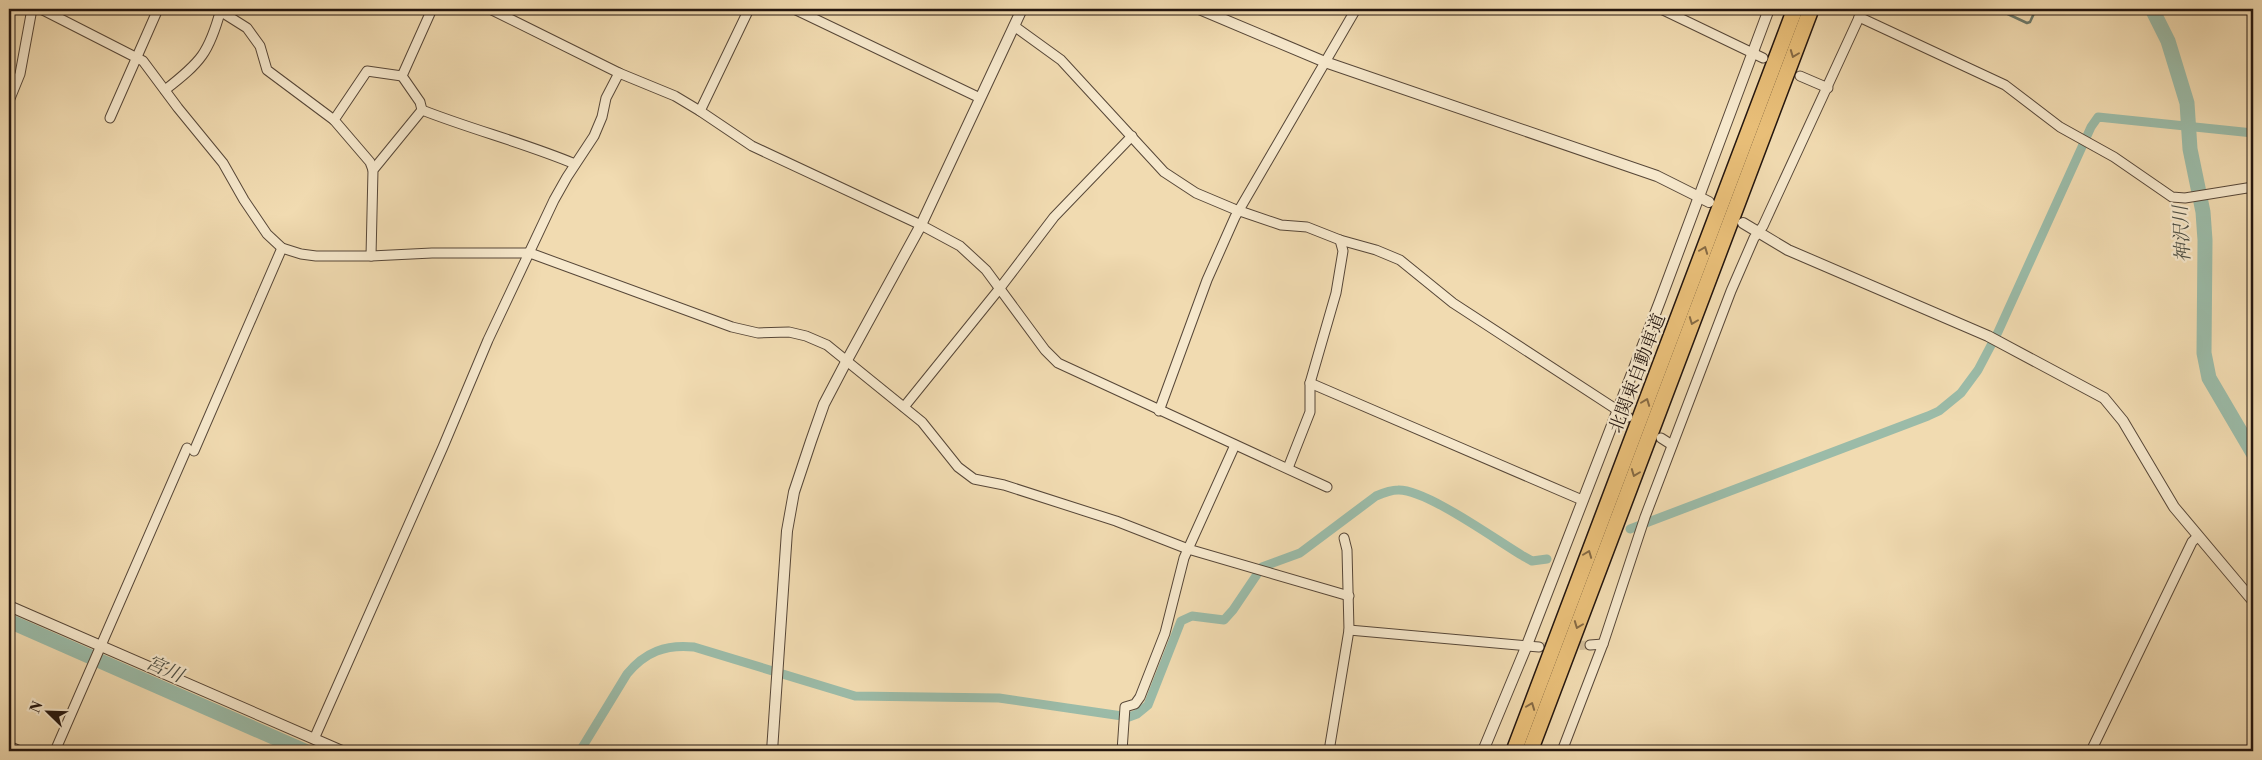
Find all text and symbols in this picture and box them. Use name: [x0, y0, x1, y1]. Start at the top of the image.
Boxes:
one-way arrow: [1790, 50, 1800, 58]
water label: 神沢川: [2168, 203, 2195, 263]
one-way arrow: [1698, 246, 1708, 255]
street label: 北関東自動車道: [1604, 310, 1671, 436]
one-way arrow: [1689, 316, 1699, 325]
one-way arrow: [1640, 398, 1650, 407]
one-way arrow: [1631, 468, 1642, 477]
one-way arrow: [1583, 550, 1593, 558]
one-way arrow: [1574, 620, 1584, 629]
water label: 宮川: [142, 650, 189, 688]
north arrow: [22, 688, 72, 738]
text: N: [27, 699, 47, 716]
one-way arrow: [1525, 702, 1535, 710]

